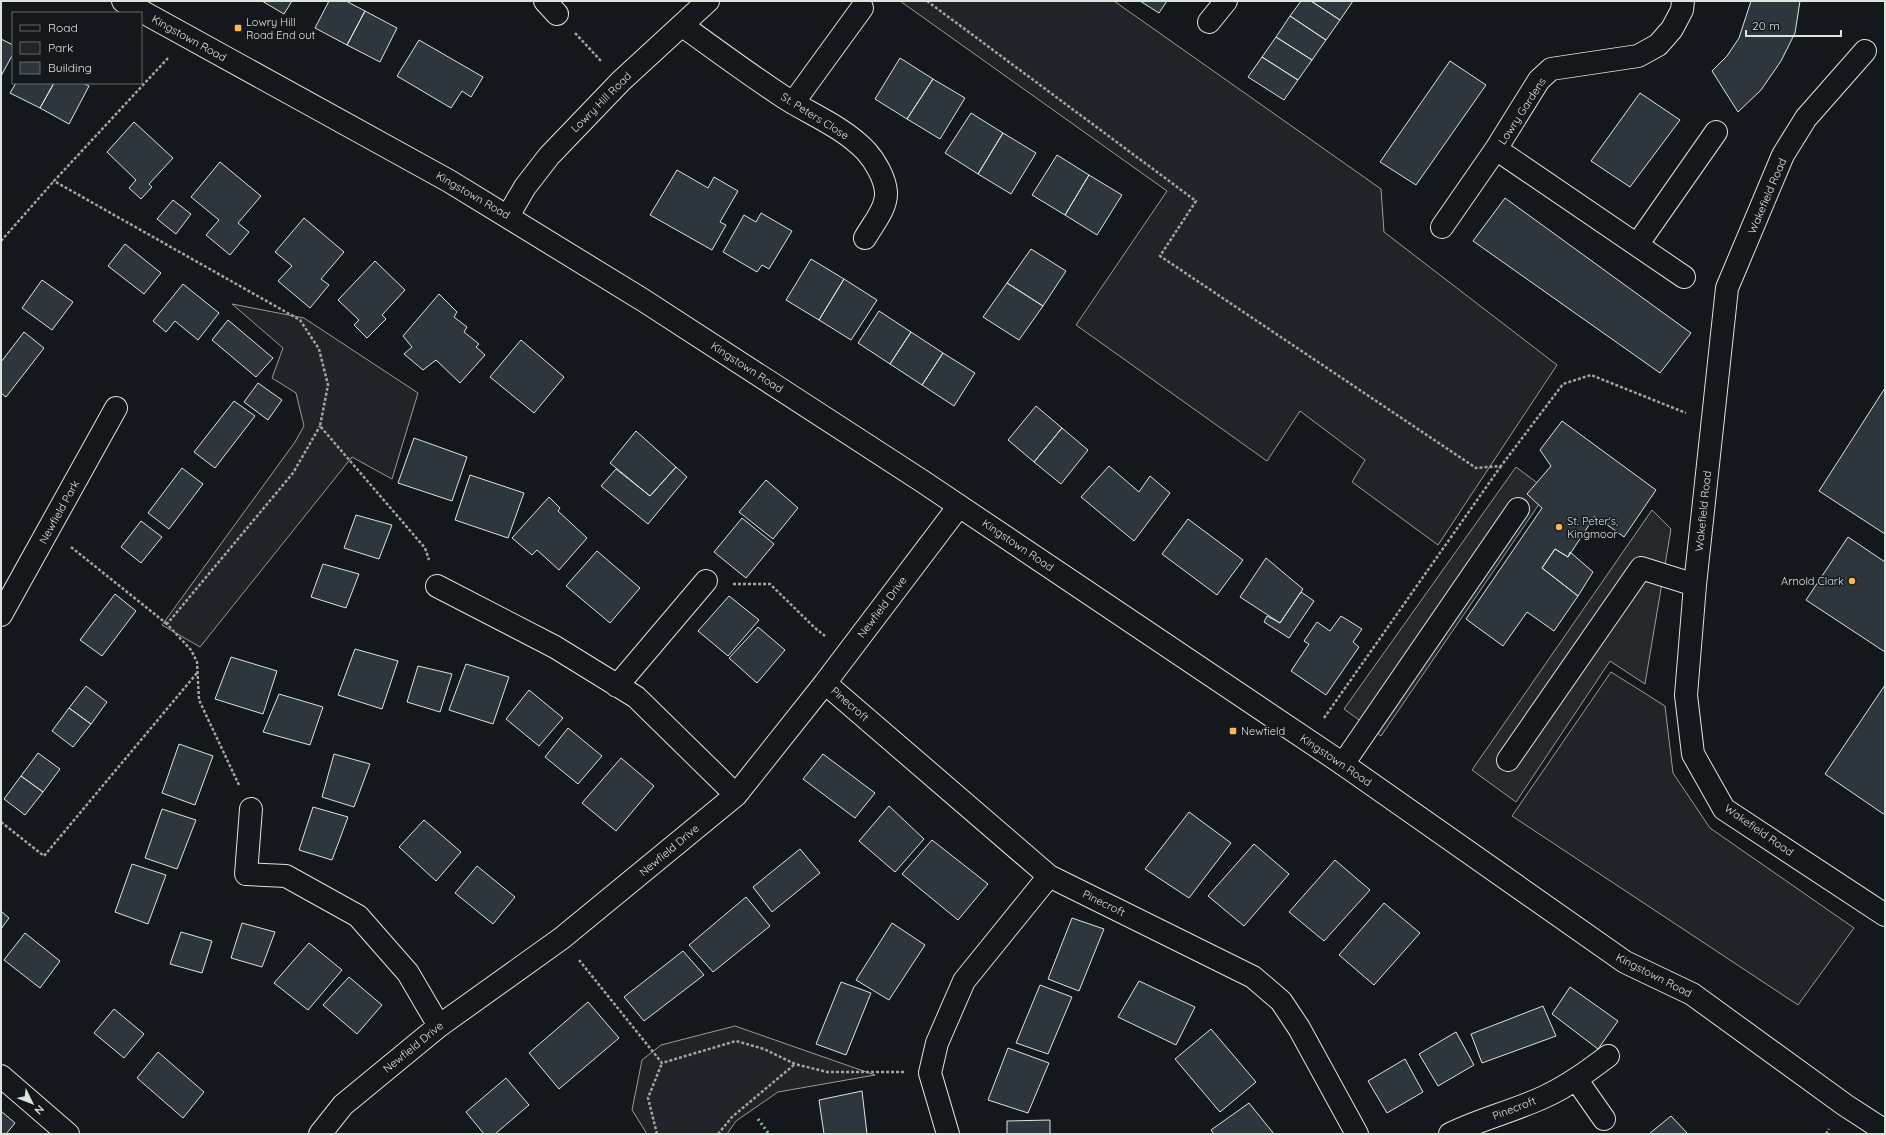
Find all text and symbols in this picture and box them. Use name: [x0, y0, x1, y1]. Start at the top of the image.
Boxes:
legend: [12, 12, 142, 84]
street label: Kingstown Road: [149, 12, 229, 64]
scale bar: [1746, 12, 1841, 38]
place label: Lowry Hill Road End out: [246, 15, 315, 42]
text: 20 m: [1752, 18, 1780, 33]
text: Road: [48, 20, 78, 35]
marker: Lowry Hill Road End out: [233, 23, 243, 33]
text: Park: [48, 40, 73, 55]
text: Building: [48, 60, 92, 75]
street label: Lowry Hill Road: [568, 69, 634, 135]
street label: Lowry Gardens: [1495, 75, 1549, 147]
street label: St. Peters Close: [778, 90, 852, 142]
street label: Wakefield Road: [1745, 156, 1789, 236]
street label: Kingstown Road: [433, 168, 513, 222]
street label: Kingstown Road: [708, 338, 786, 396]
street label: Wakefield Road: [1692, 470, 1714, 552]
street label: Newfield Park: [36, 478, 82, 546]
place label: St. Peter's, Kingmoor: [1567, 514, 1618, 541]
street label: Kingstown Road: [980, 516, 1056, 574]
marker: St. Peter's, Kingmoor: [1554, 522, 1564, 532]
street label: Newfield Drive: [854, 573, 910, 641]
place label: Arnold Clark: [1781, 574, 1844, 588]
marker: Arnold Clark: [1847, 576, 1857, 586]
street label: Pinecroft: [828, 684, 872, 724]
place label: Newfield: [1241, 724, 1285, 738]
marker: Newfield: [1228, 726, 1238, 736]
street label: Kingstown Road: [1298, 731, 1374, 789]
street label: Wakefield Road: [1722, 801, 1796, 859]
street label: Newfield Drive: [636, 821, 702, 879]
street label: Pinecroft: [1080, 887, 1128, 919]
street label: Kingstown Road: [1614, 950, 1694, 1000]
street label: Newfield Drive: [380, 1018, 446, 1076]
north arrow: [12, 1083, 52, 1123]
street label: Pinecroft: [1490, 1093, 1538, 1123]
text: N: [31, 1102, 47, 1118]

